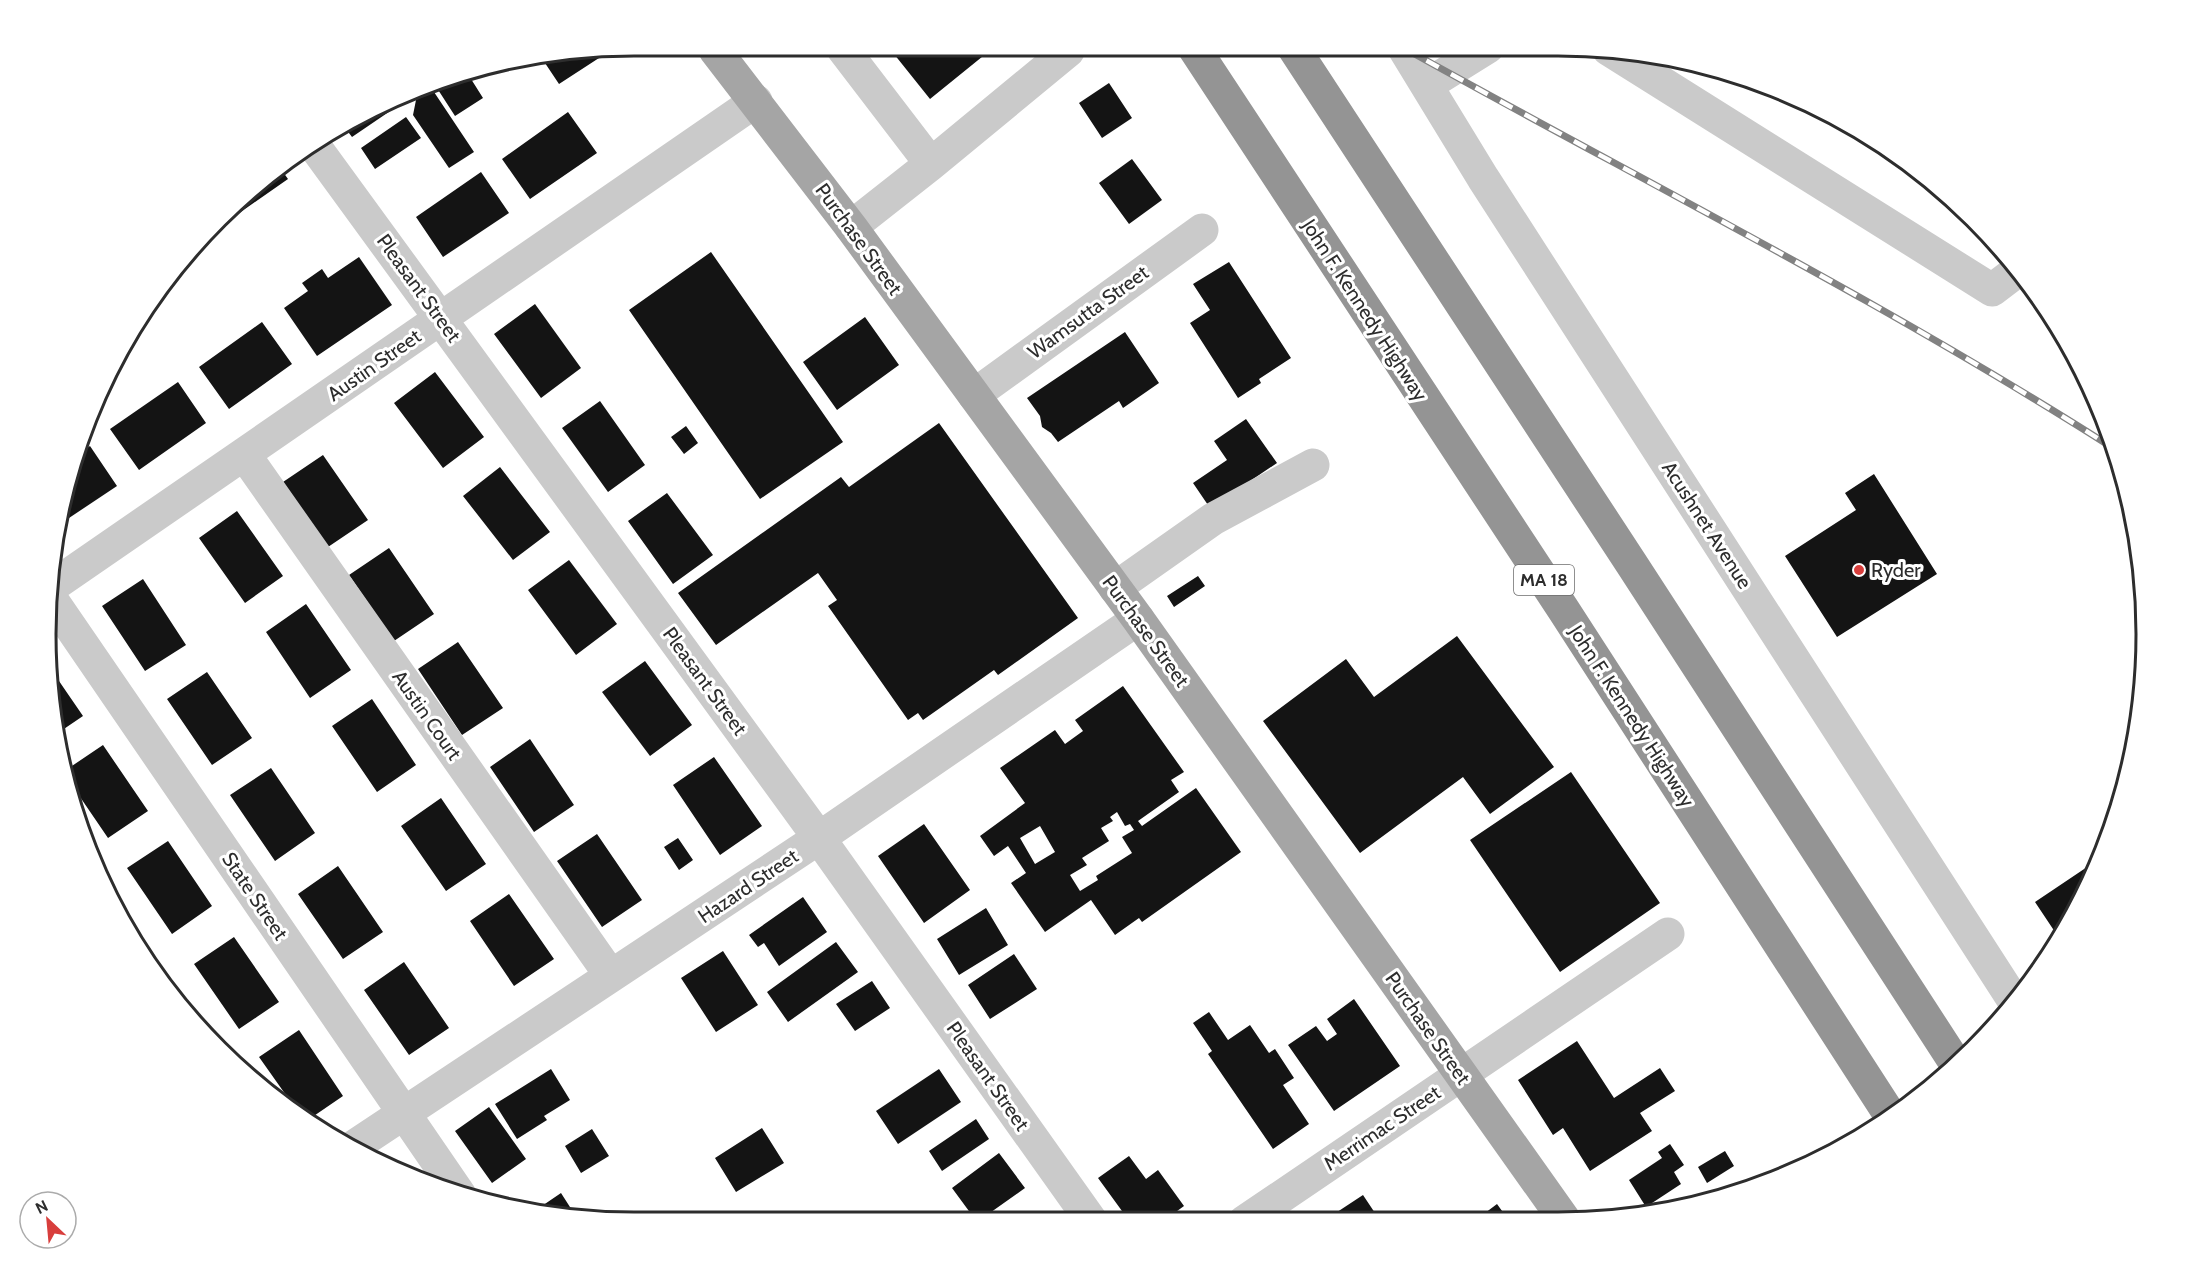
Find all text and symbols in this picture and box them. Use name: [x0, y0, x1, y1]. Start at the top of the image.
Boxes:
street label: Purchase Street: [811, 179, 908, 300]
street label: John F. Kennedy Highway: [1297, 214, 1433, 405]
street label: Pleasant Street: [372, 229, 466, 347]
street label: Wamsutta Street: [1023, 260, 1153, 364]
street label: Austin Street: [323, 324, 426, 406]
street label: Acushnet Avenue: [1657, 457, 1757, 593]
place label: Ryder: [1871, 558, 1921, 582]
marker: Ryder: [1852, 563, 1866, 577]
road number: MA 18: [1514, 565, 1574, 595]
street label: Purchase Street: [1098, 571, 1195, 692]
street label: John F. Kennedy Highway: [1564, 620, 1700, 811]
street label: Pleasant Street: [658, 622, 752, 740]
street label: Austin Court: [387, 665, 467, 765]
street label: Hazard Street: [693, 844, 803, 928]
street label: State Street: [217, 848, 293, 945]
street label: Purchase Street: [1380, 967, 1476, 1089]
street label: Pleasant Street: [942, 1017, 1034, 1135]
street label: Merrimac Street: [1319, 1080, 1445, 1176]
north arrow: [18, 1190, 78, 1250]
text: N: [32, 1196, 51, 1218]

